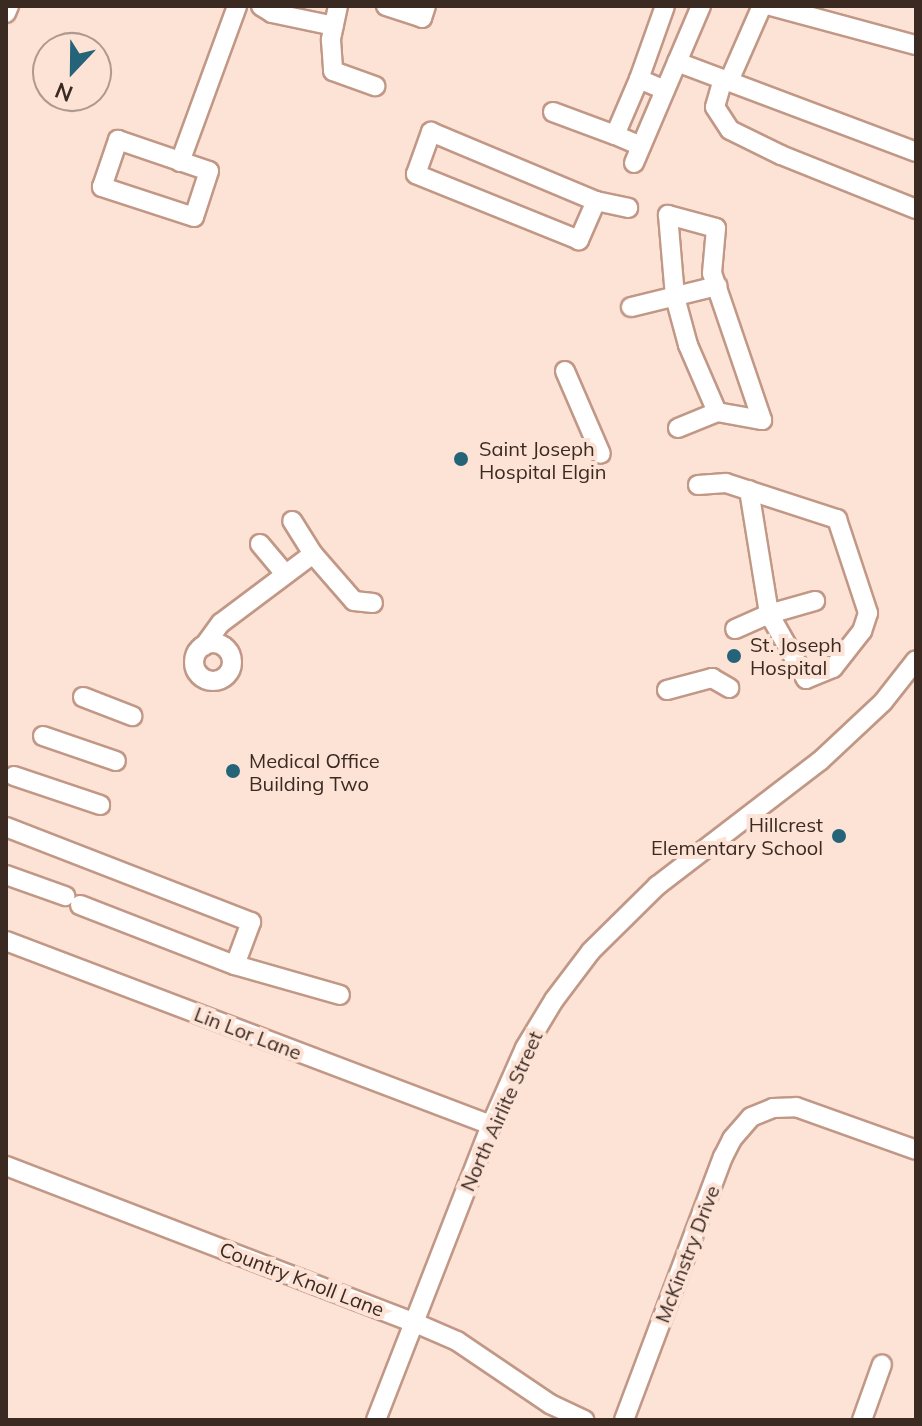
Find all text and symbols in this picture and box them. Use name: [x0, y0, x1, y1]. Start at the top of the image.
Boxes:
north arrow: [32, 32, 112, 112]
text: N: [51, 76, 77, 108]
place label: Saint Joseph Hospital Elgin: [479, 436, 606, 483]
marker: Saint Joseph Hospital Elgin: [450, 448, 472, 470]
place label: St. Joseph Hospital: [750, 632, 842, 679]
marker: St. Joseph Hospital: [725, 647, 743, 665]
place label: Medical Office Building Two: [249, 748, 380, 795]
marker: Medical Office Building Two: [224, 762, 242, 780]
place label: Hillcrest Elementary School: [651, 812, 823, 859]
marker: Hillcrest Elementary School: [830, 827, 848, 845]
street label: Lin Lor Lane: [191, 1002, 305, 1064]
street label: North Airlite Street: [455, 1027, 547, 1195]
street label: McKinstry Drive: [650, 1182, 724, 1326]
street label: Country Knoll Lane: [216, 1237, 388, 1321]

